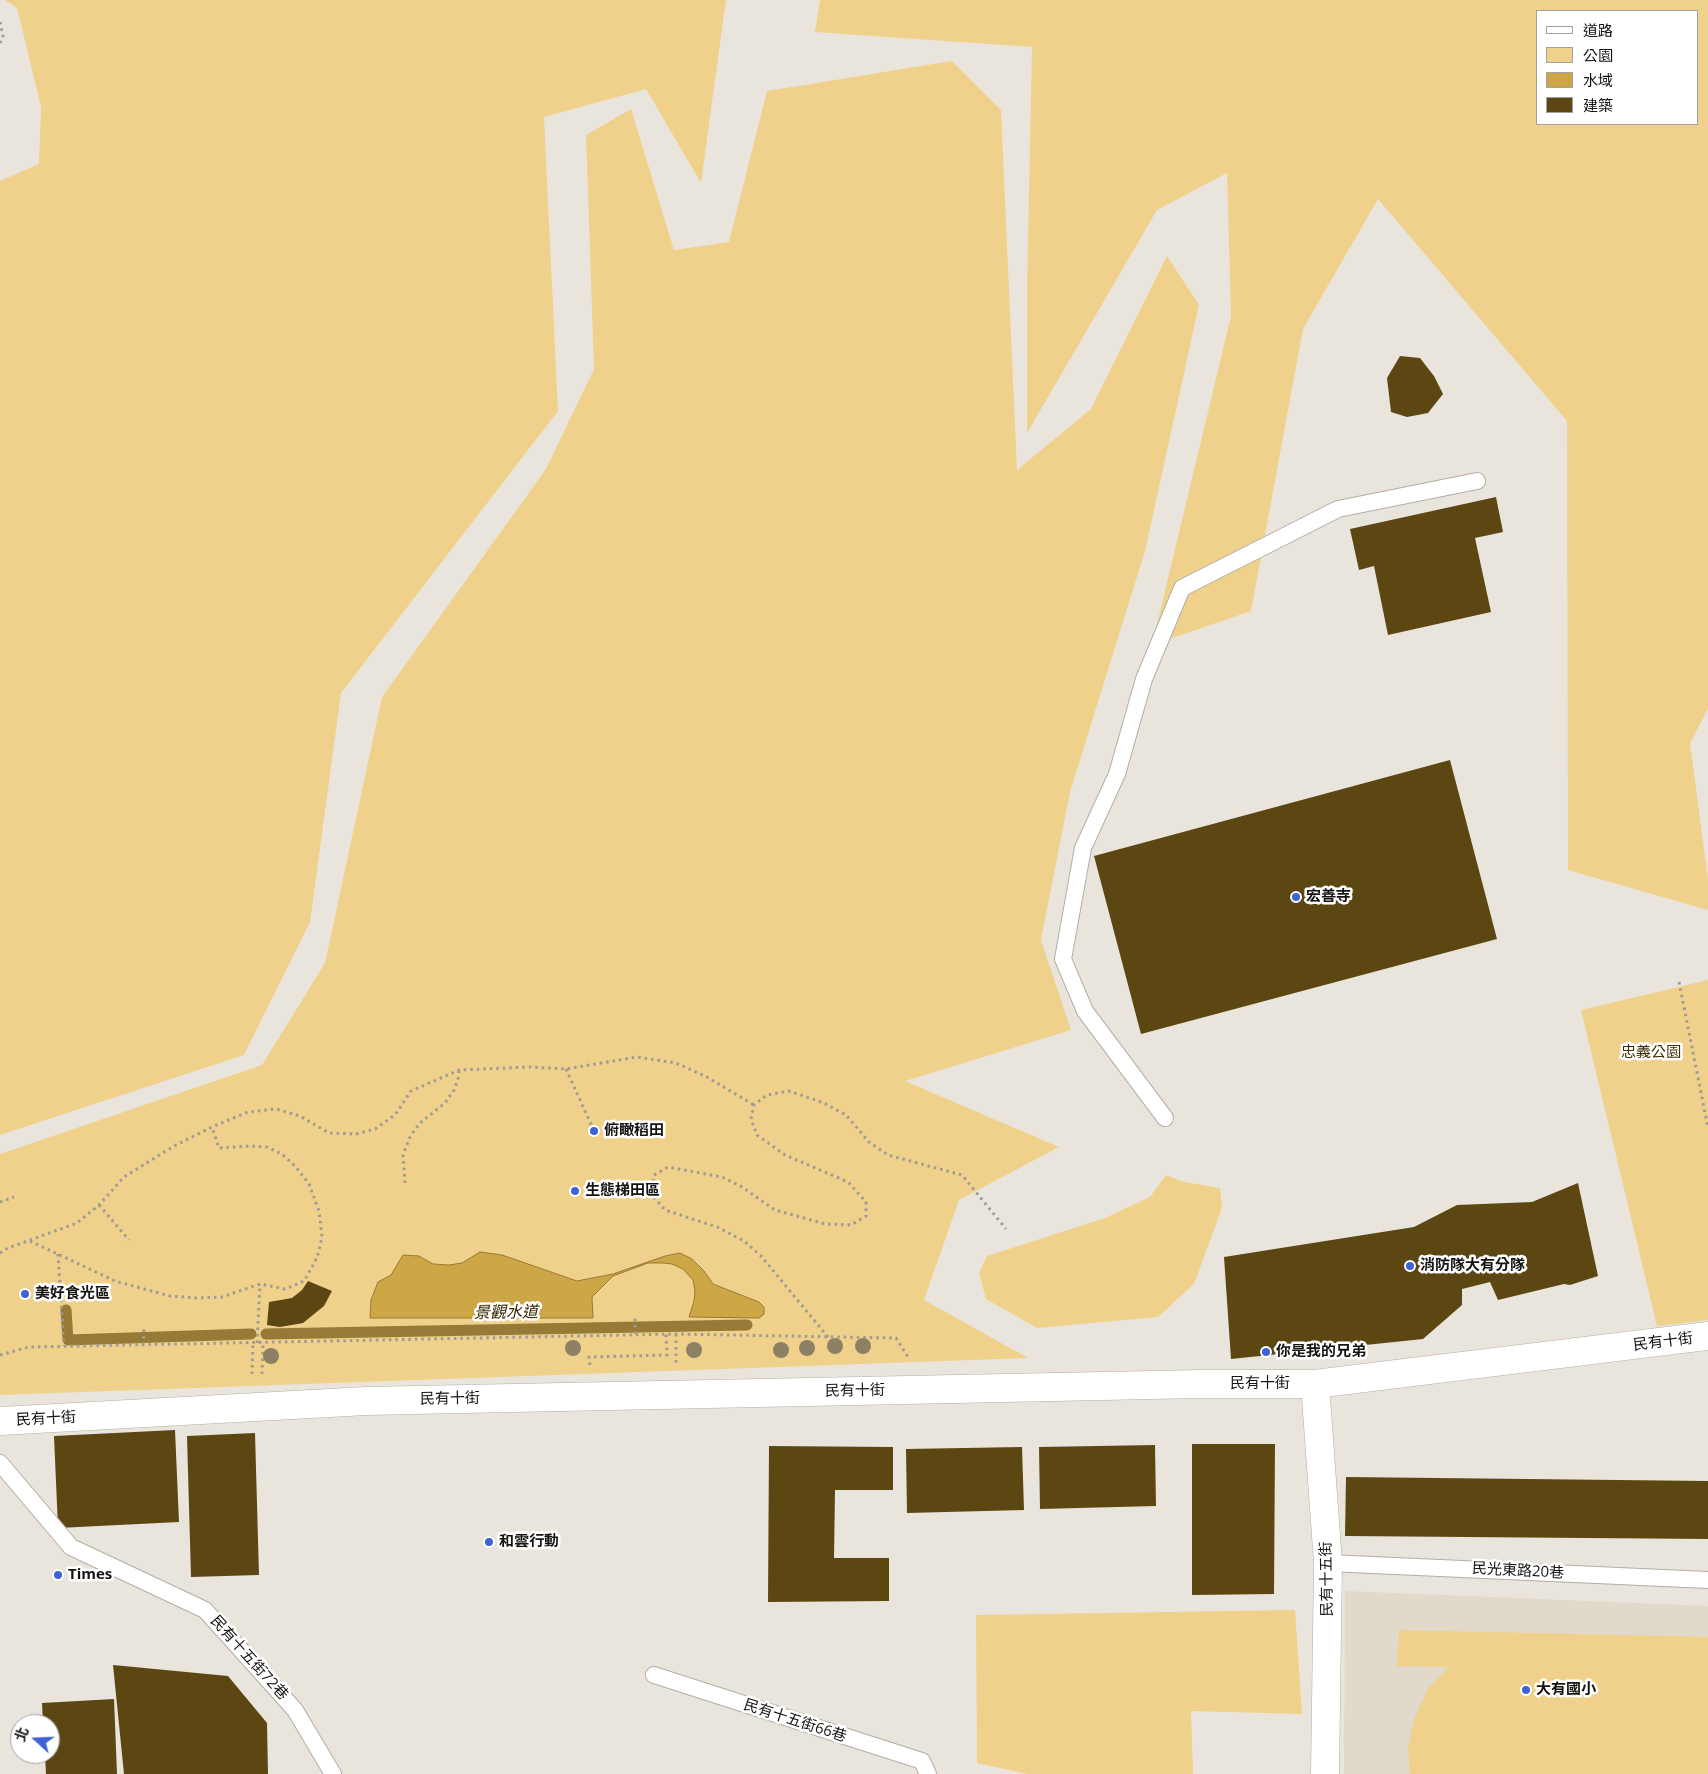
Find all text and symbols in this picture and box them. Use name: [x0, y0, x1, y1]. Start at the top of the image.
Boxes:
legend: [1536, 10, 1698, 125]
text: 道路: [1583, 20, 1613, 40]
text: 公園: [1583, 45, 1613, 65]
text: 水域: [1583, 70, 1613, 90]
text: 建築: [1583, 95, 1613, 115]
place label: 宏善寺: [1306, 888, 1351, 906]
marker: 宏善寺: [1290, 891, 1302, 903]
park label: 忠義公園: [1621, 1044, 1681, 1062]
place label: 俯瞰稻田: [604, 1122, 664, 1140]
marker: 俯瞰稻田: [588, 1125, 600, 1137]
place label: 生態梯田區: [585, 1182, 660, 1200]
marker: 生態梯田區: [569, 1185, 581, 1197]
place label: 消防隊大有分隊: [1420, 1257, 1525, 1275]
marker: 消防隊大有分隊: [1404, 1260, 1416, 1272]
place label: 美好食光區: [35, 1285, 110, 1303]
marker: 美好食光區: [19, 1288, 31, 1300]
water label: 景觀水道: [474, 1303, 538, 1323]
street label: 民有十街: [1632, 1329, 1694, 1355]
place label: 你是我的兄弟: [1276, 1343, 1366, 1361]
marker: 你是我的兄弟: [1260, 1346, 1272, 1358]
street label: 民有十街: [1230, 1375, 1290, 1393]
street label: 民有十街: [825, 1381, 885, 1401]
street label: 民有十街: [420, 1389, 480, 1409]
street label: 民有十街: [16, 1408, 76, 1430]
place label: 和雲行動: [499, 1533, 559, 1551]
marker: 和雲行動: [483, 1536, 495, 1548]
street label: 民有十五街: [1317, 1541, 1337, 1617]
street label: 民光東路20巷: [1472, 1560, 1564, 1582]
place label: Times: [68, 1566, 112, 1584]
marker: Times: [52, 1569, 64, 1581]
street label: 民有十五街72巷: [206, 1612, 292, 1704]
place label: 大有國小: [1536, 1681, 1596, 1699]
marker: 大有國小: [1520, 1684, 1532, 1696]
street label: 民有十五街66巷: [741, 1696, 849, 1746]
north arrow: [10, 1714, 60, 1764]
text: 北: [10, 1724, 33, 1744]

